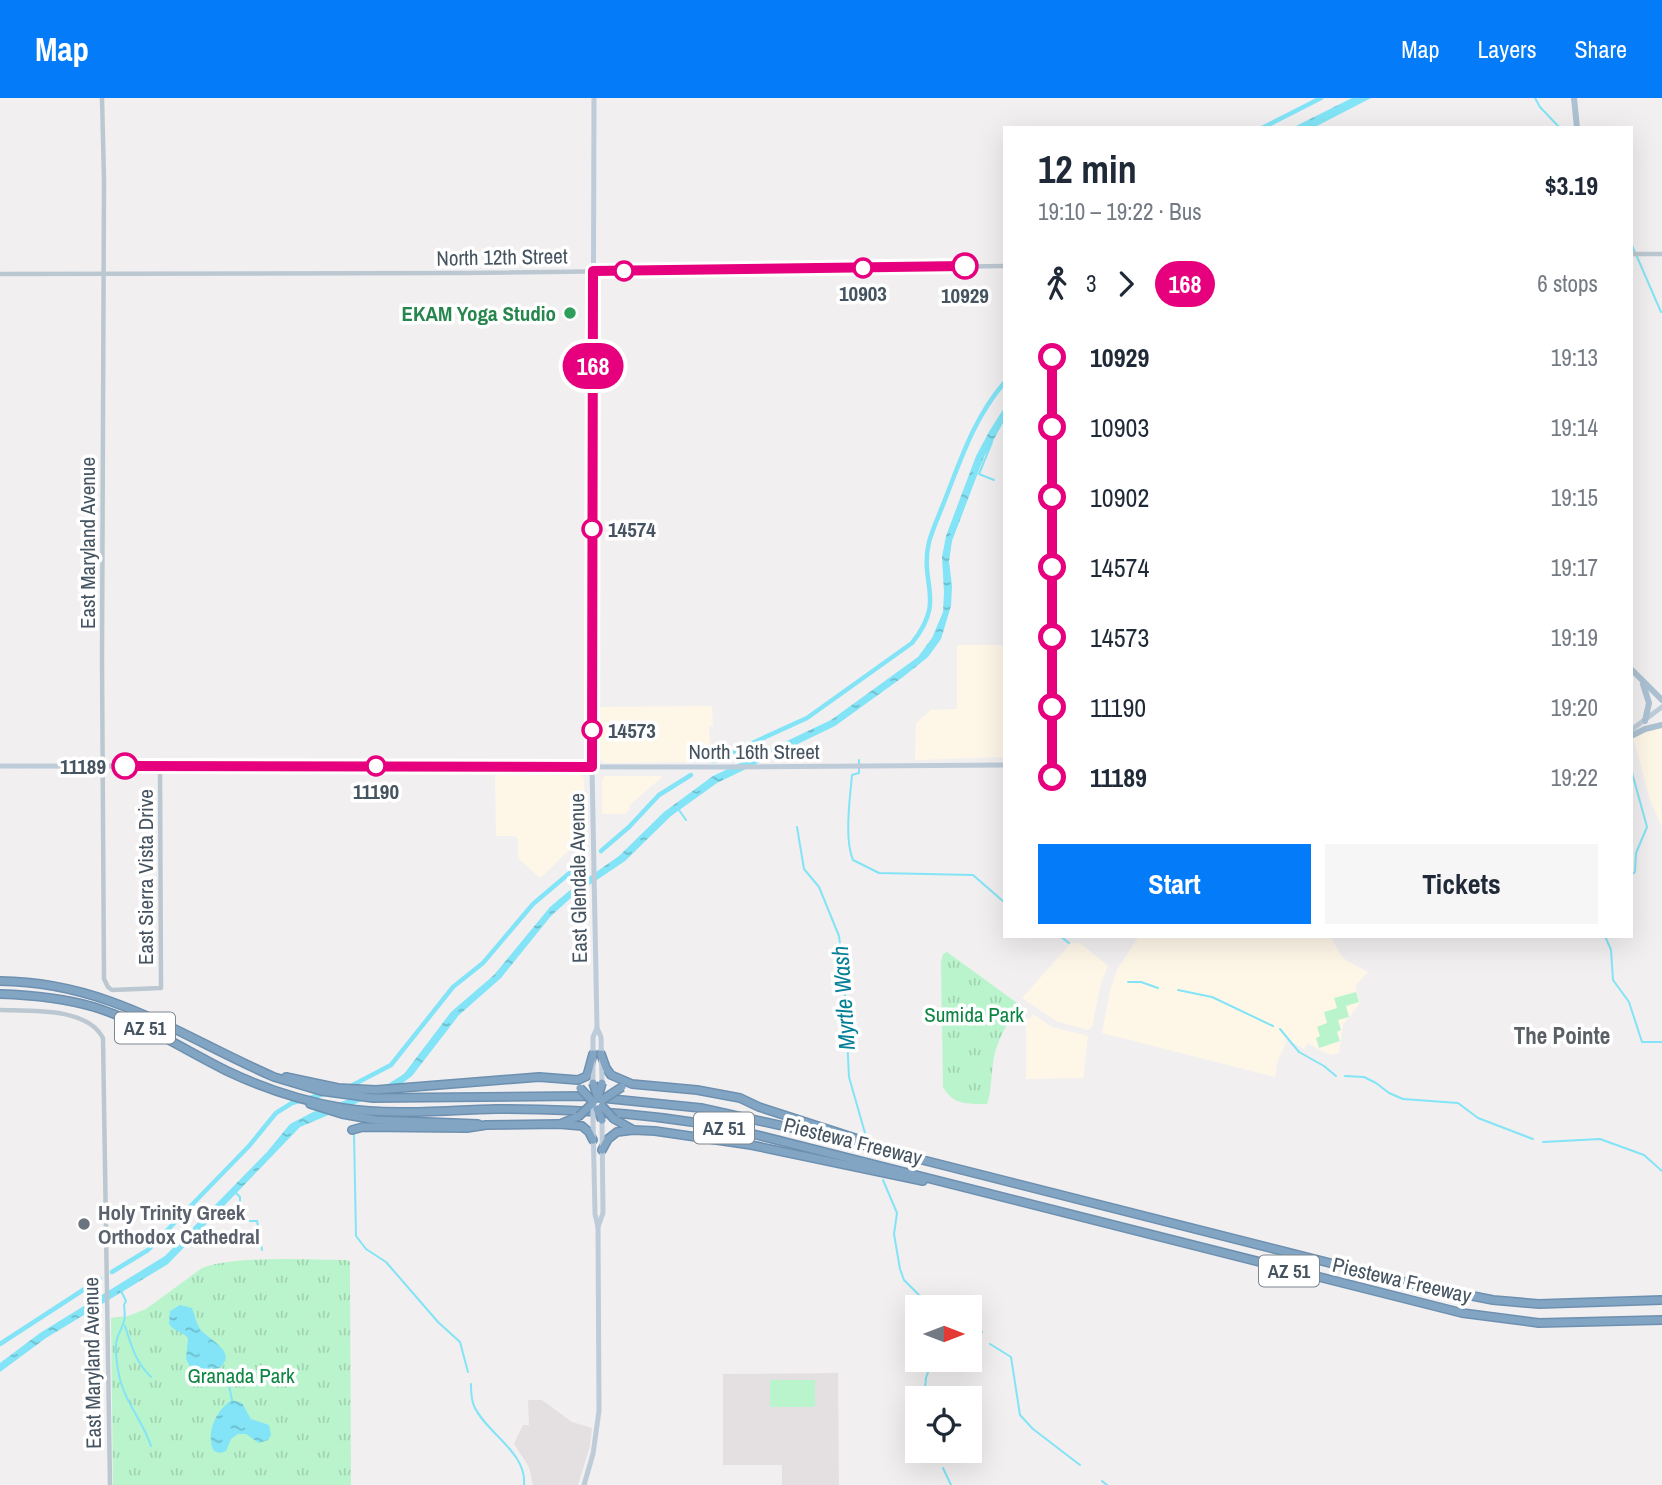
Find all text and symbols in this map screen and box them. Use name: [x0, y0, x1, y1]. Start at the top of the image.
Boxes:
text: Map: [35, 27, 89, 71]
text: Map: [1401, 33, 1439, 65]
text: Layers: [1477, 33, 1536, 65]
text: Share: [1574, 33, 1627, 65]
text: 12 min: [1038, 144, 1137, 195]
text: $3.19: [1545, 168, 1598, 203]
text: 19:10 – 19:22 · Bus: [1038, 196, 1202, 227]
street label: North 12th Street: [436, 241, 568, 273]
marker: 10929: [952, 253, 978, 279]
marker: 10903: [853, 258, 873, 278]
unlabelled marker: [614, 261, 634, 281]
icon: walk: [1038, 265, 1076, 303]
icon: forward: [1107, 265, 1145, 303]
text: 3: [1086, 268, 1097, 299]
text: 168: [1169, 268, 1201, 300]
text: 6 stops: [1537, 268, 1598, 299]
place label: 10903: [839, 279, 887, 308]
place label: 10929: [941, 281, 989, 310]
place label: EKAM Yoga Studio: [402, 299, 556, 328]
marker: EKAM Yoga Studio: [562, 305, 578, 321]
text: 10929: [1090, 340, 1149, 375]
text: 19:13: [1551, 342, 1598, 373]
line badge: 168: [553, 343, 633, 389]
text: 168: [577, 350, 609, 382]
text: 10903: [1090, 410, 1149, 445]
text: 19:14: [1551, 412, 1598, 443]
street label: East Maryland Avenue: [73, 457, 102, 629]
text: 10902: [1090, 480, 1149, 515]
text: 19:15: [1551, 482, 1598, 513]
place label: 14574: [608, 515, 656, 544]
marker: 14574: [582, 519, 602, 539]
text: 14574: [1090, 550, 1149, 585]
text: 19:17: [1551, 552, 1598, 583]
text: 14573: [1090, 620, 1149, 655]
text: 19:19: [1551, 622, 1598, 653]
text: 11190: [1090, 690, 1146, 725]
text: 19:20: [1551, 692, 1598, 723]
place label: 14573: [608, 716, 656, 745]
marker: 14573: [582, 720, 602, 740]
street label: North 16th Street: [688, 737, 820, 766]
place label: 11189: [60, 752, 106, 781]
marker: 11189: [112, 753, 138, 779]
marker: 11190: [366, 756, 386, 776]
text: 11189: [1090, 760, 1147, 795]
text: 19:22: [1551, 762, 1598, 793]
place label: 11190: [353, 777, 399, 806]
street label: East Sierra Vista Drive: [131, 789, 160, 965]
street label: East Glendale Avenue: [562, 793, 594, 963]
button: Start: [1038, 844, 1311, 924]
button: Tickets: [1325, 844, 1598, 924]
water label: Myrtle Wash: [824, 945, 862, 1051]
park label: Sumida Park: [924, 1000, 1024, 1029]
road number: AZ 51: [115, 1012, 175, 1044]
district label: The Pointe: [1514, 1020, 1610, 1051]
street label: Piestewa Freeway: [781, 1110, 926, 1172]
road number: AZ 51: [694, 1112, 754, 1144]
place label: Holy Trinity Greek Orthodox Cathedral: [98, 1198, 260, 1251]
marker: Holy Trinity Greek Orthodox Cathedral: [76, 1216, 92, 1232]
street label: Piestewa Freeway: [1330, 1250, 1475, 1310]
road number: AZ 51: [1259, 1256, 1319, 1287]
street label: East Maryland Avenue: [76, 1277, 108, 1449]
north arrow: [905, 1295, 982, 1372]
map controls: [905, 1295, 982, 1463]
park label: Granada Park: [187, 1361, 295, 1390]
button: locate: [905, 1386, 982, 1463]

